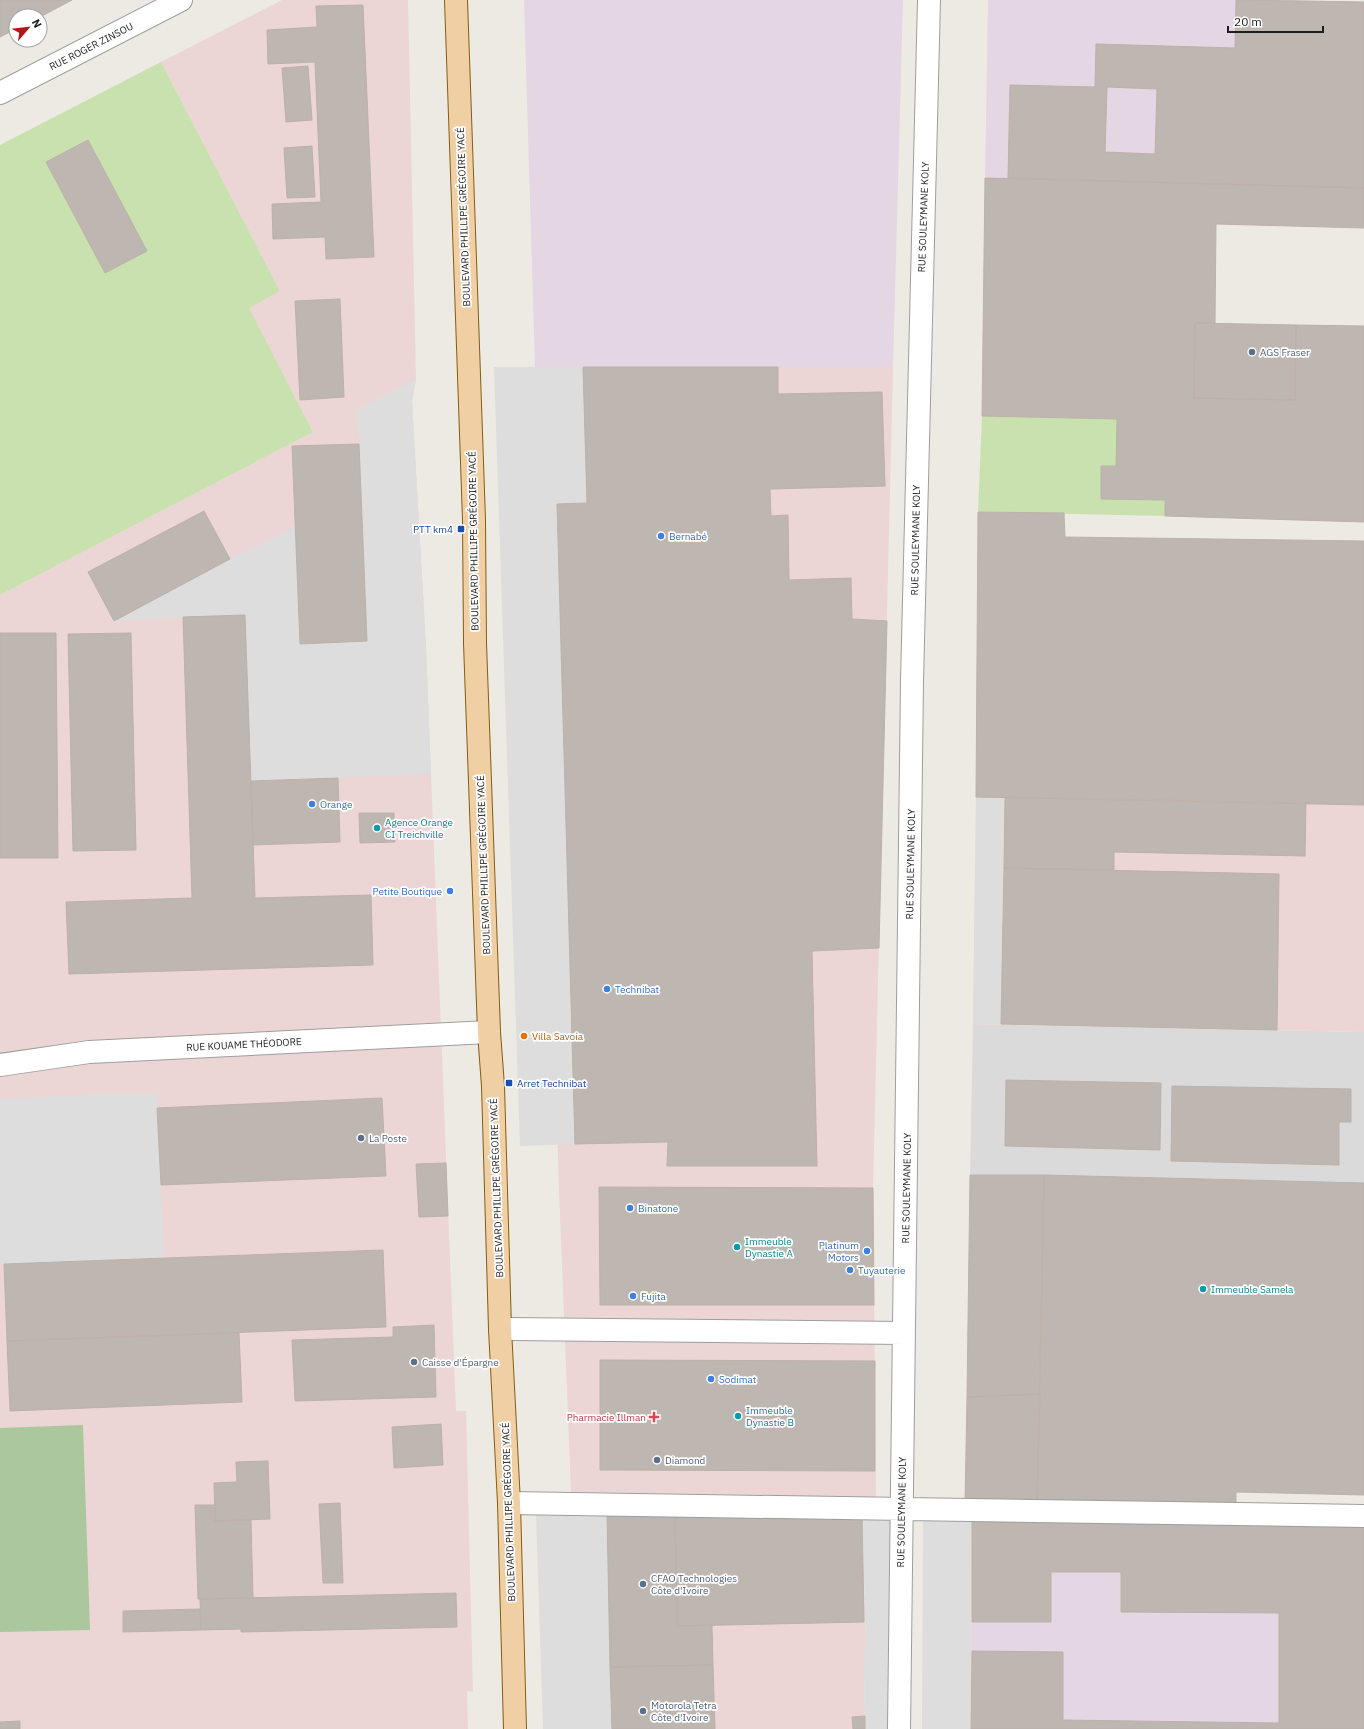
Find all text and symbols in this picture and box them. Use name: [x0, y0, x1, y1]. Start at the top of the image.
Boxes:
north arrow: [8, 8, 48, 48]
scale bar: [1228, 8, 1323, 34]
text: 20 m: [1234, 14, 1262, 29]
text: N: [29, 17, 45, 30]
street label: RUE ROGER ZINSOU: [47, 20, 135, 73]
street label: BOULEVARD PHILLIPE GRÉGOIRE YACÉ: [454, 127, 473, 307]
street label: RUE SOULEYMANE KOLY: [915, 161, 932, 273]
place label: AGS Fraser: [1260, 346, 1310, 359]
marker: AGS Fraser: [1247, 347, 1257, 357]
street label: BOULEVARD PHILLIPE GRÉGOIRE YACÉ: [465, 451, 482, 631]
street label: RUE SOULEYMANE KOLY: [908, 485, 923, 595]
place label: PTT km4: [413, 523, 453, 536]
marker: PTT km4: [456, 524, 466, 534]
place label: Bernabé: [669, 530, 708, 543]
marker: Bernabé: [656, 531, 666, 541]
street label: BOULEVARD PHILLIPE GRÉGOIRE YACÉ: [474, 775, 493, 955]
place label: Orange: [320, 798, 353, 811]
marker: Orange: [307, 799, 317, 809]
street label: RUE SOULEYMANE KOLY: [903, 809, 918, 919]
place label: Agence Orange CI Treichville: [385, 816, 454, 841]
marker: Agence Orange CI Treichville: [372, 823, 382, 833]
place label: Petite Boutique: [373, 885, 442, 898]
marker: Petite Boutique: [445, 886, 455, 896]
place label: Technibat: [615, 983, 660, 996]
marker: Technibat: [602, 984, 612, 994]
place label: Villa Savoia: [532, 1030, 584, 1043]
marker: Villa Savoia: [519, 1031, 529, 1041]
street label: RUE KOUAME THÉODORE: [186, 1035, 302, 1054]
place label: Arret Technibat: [517, 1077, 587, 1090]
marker: Arret Technibat: [504, 1078, 514, 1088]
street label: BOULEVARD PHILLIPE GRÉGOIRE YACÉ: [487, 1098, 506, 1278]
place label: La Poste: [369, 1132, 407, 1145]
marker: La Poste: [356, 1133, 366, 1143]
street label: RUE SOULEYMANE KOLY: [899, 1133, 914, 1243]
place label: Binatone: [638, 1202, 679, 1215]
marker: Binatone: [625, 1203, 635, 1213]
place label: Immeuble Dynastie A: [745, 1235, 793, 1260]
place label: Platinum Motors: [819, 1239, 859, 1264]
marker: Immeuble Dynastie A: [732, 1242, 742, 1252]
marker: Platinum Motors: [862, 1246, 872, 1256]
place label: Tuyauterie: [858, 1264, 906, 1277]
marker: Tuyauterie: [845, 1265, 855, 1275]
place label: Immeuble Samela: [1211, 1283, 1294, 1296]
marker: Immeuble Samela: [1198, 1284, 1208, 1294]
place label: Fujita: [641, 1290, 667, 1303]
marker: Fujita: [628, 1291, 638, 1301]
place label: Caisse d'Épargne: [422, 1356, 499, 1369]
marker: Caisse d'Épargne: [409, 1357, 419, 1367]
place label: Sodimat: [719, 1373, 757, 1386]
marker: Sodimat: [706, 1374, 716, 1384]
place label: Immeuble Dynastie B: [746, 1404, 794, 1429]
place label: Pharmacie Illman: [567, 1411, 646, 1424]
marker: Immeuble Dynastie B: [733, 1411, 743, 1421]
marker: Pharmacie Illman: [649, 1412, 659, 1422]
street label: BOULEVARD PHILLIPE GRÉGOIRE YACÉ: [499, 1422, 518, 1602]
place label: Diamond: [665, 1454, 705, 1467]
marker: Diamond: [652, 1455, 662, 1465]
street label: RUE SOULEYMANE KOLY: [894, 1457, 909, 1567]
place label: CFAO Technologies Côte d'Ivoire: [651, 1572, 737, 1597]
marker: CFAO Technologies Côte d'Ivoire: [638, 1579, 648, 1589]
place label: Motorola Tetra Côte d'Ivoire: [651, 1699, 717, 1724]
marker: Motorola Tetra Côte d'Ivoire: [638, 1706, 648, 1716]

